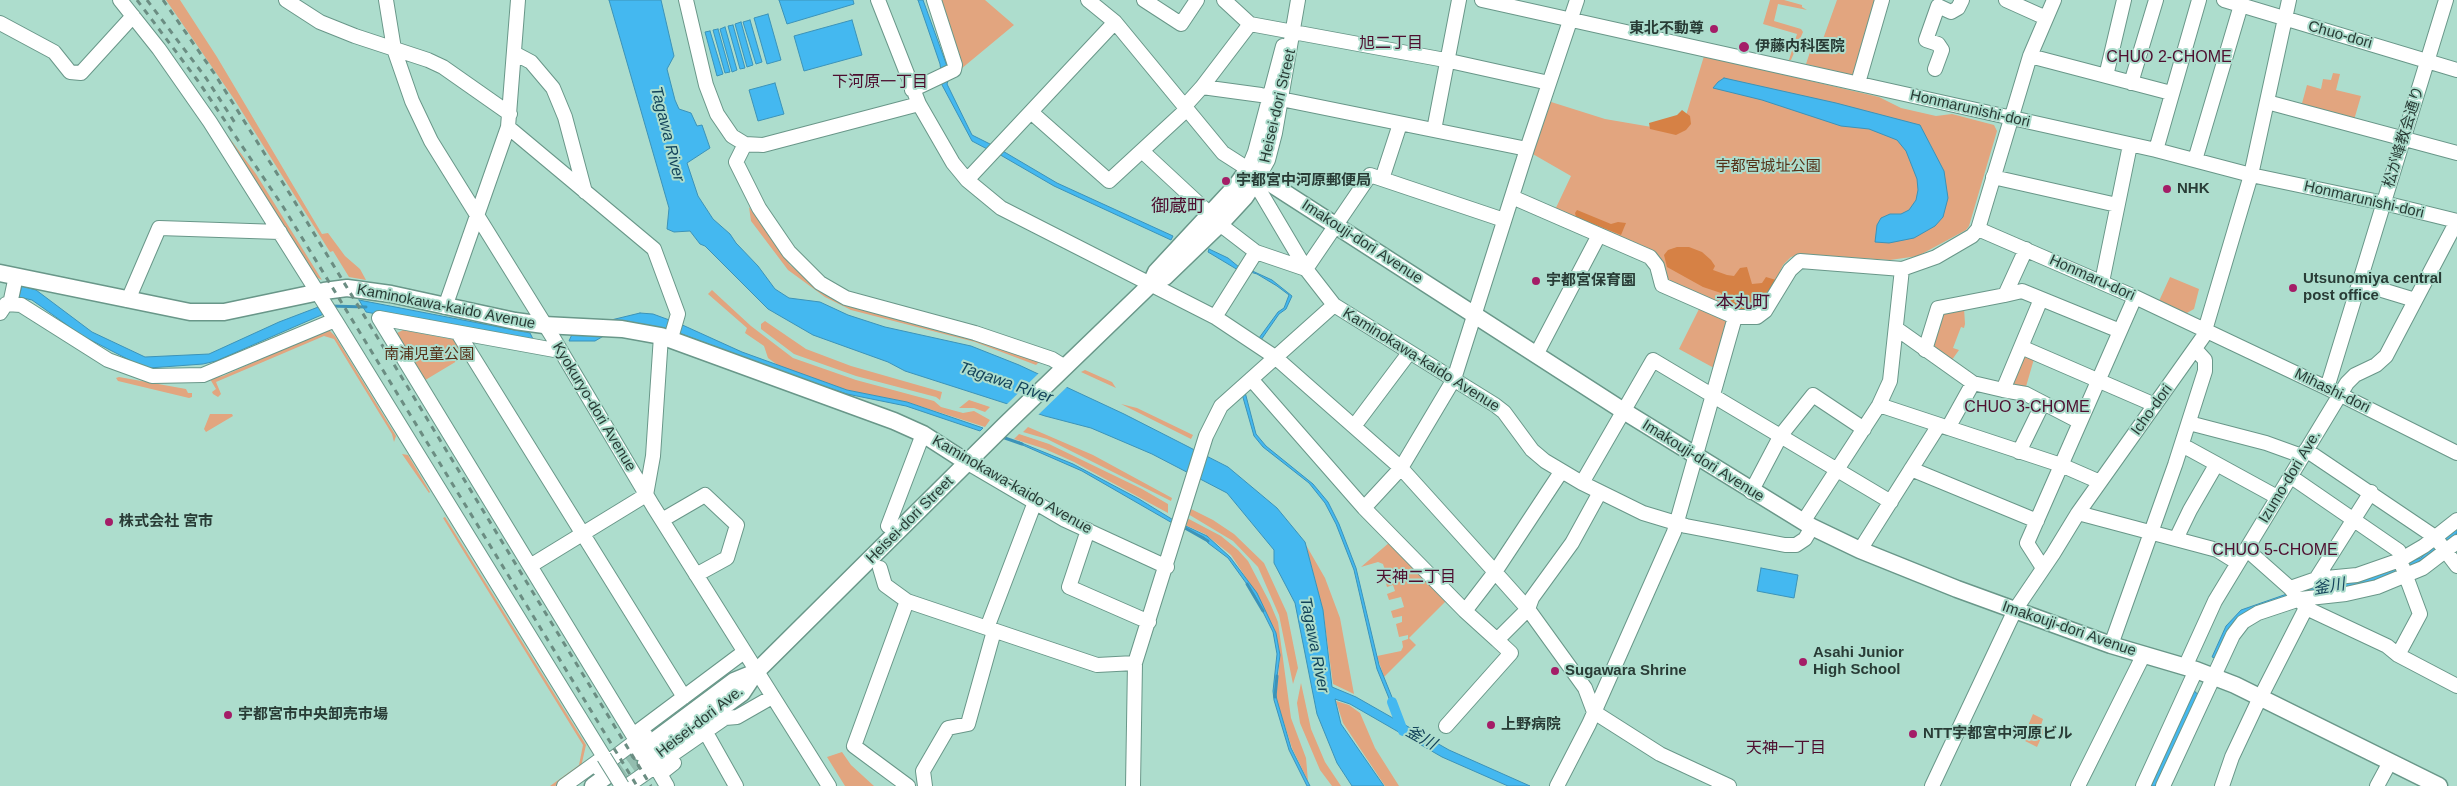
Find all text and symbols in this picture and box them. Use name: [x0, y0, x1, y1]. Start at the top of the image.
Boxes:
street label: Chuo-dori: [2306, 17, 2374, 53]
place label: 東北不動尊: [1629, 20, 1704, 38]
marker: 東北不動尊: [1708, 23, 1720, 35]
district label: 旭二丁目: [1359, 34, 1423, 54]
place label: 伊藤内科医院: [1755, 38, 1845, 56]
marker: 伊藤内科医院: [1737, 40, 1751, 54]
street label: Heisei-dori Street: [1256, 48, 1300, 164]
district label: CHUO 2-CHOME: [2099, 48, 2239, 68]
district label: 下河原一丁目: [832, 73, 928, 93]
street label: 松が峰教会通り: [2380, 84, 2428, 190]
water label: Tagawa River: [646, 85, 688, 183]
street label: Honmarunishi-dori: [1908, 86, 2032, 132]
park label: 宇都宮城址公園: [1716, 158, 1820, 176]
place label: 宇都宮中河原郵便局: [1236, 172, 1371, 190]
marker: 宇都宮中河原郵便局: [1220, 175, 1232, 187]
street label: Honmarunishi-dori: [2302, 177, 2426, 223]
place label: NHK: [2177, 180, 2209, 198]
marker: NHK: [2161, 183, 2173, 195]
district label: 御蔵町: [1151, 196, 1205, 218]
street label: Imakouji-dori Avenue: [1298, 196, 1426, 288]
street label: Honmaru-dori: [2046, 251, 2138, 305]
place label: Utsunomiya central post office: [2303, 270, 2442, 305]
place label: 宇都宮保育園: [1546, 272, 1636, 290]
marker: 宇都宮保育園: [1530, 275, 1542, 287]
street label: Kaminokawa-kaido Avenue: [355, 281, 537, 333]
marker: Utsunomiya central post office: [2287, 282, 2299, 294]
district label: 本丸町: [1716, 292, 1770, 314]
street label: Kaminokawa-kaido Avenue: [1339, 304, 1503, 416]
street label: Kyokuryo-dori Avenue: [548, 339, 640, 475]
park label: 南浦児童公園: [384, 346, 474, 364]
water label: Tagawa River: [957, 358, 1055, 408]
street label: Mihashi-dori: [2291, 365, 2373, 417]
street label: Icho-dori: [2128, 381, 2176, 439]
district label: CHUO 3-CHOME: [1957, 398, 2097, 418]
street label: Imakouji-dori Avenue: [1639, 416, 1767, 506]
street label: Izumo-dori Ave.: [2255, 427, 2325, 527]
street label: Kaminokawa-kaido Avenue: [929, 432, 1095, 538]
street label: Heisei-dori Street: [863, 473, 957, 567]
place label: 株式会社 宮市: [119, 513, 213, 531]
marker: 株式会社 宮市: [103, 516, 115, 528]
district label: CHUO 5-CHOME: [2205, 541, 2345, 561]
district label: 天神二丁目: [1376, 568, 1456, 588]
water label: 釜川: [2312, 575, 2346, 599]
water label: Tagawa River: [1295, 595, 1333, 695]
street label: Imakouji-dori Avenue: [2000, 598, 2138, 660]
place label: Asahi Junior High School: [1813, 644, 1904, 679]
marker: Asahi Junior High School: [1797, 656, 1809, 668]
place label: Sugawara Shrine: [1565, 662, 1687, 680]
marker: Sugawara Shrine: [1549, 665, 1561, 677]
street label: Heisei-dori Ave.: [653, 682, 747, 762]
place label: 宇都宮市中央卸売市場: [238, 706, 388, 724]
marker: 宇都宮市中央卸売市場: [222, 709, 234, 721]
place label: 上野病院: [1501, 716, 1561, 734]
marker: 上野病院: [1485, 719, 1497, 731]
water label: 釜川: [1402, 722, 1440, 754]
place label: NTT宇都宮中河原ビル: [1923, 725, 2072, 743]
marker: NTT宇都宮中河原ビル: [1907, 728, 1919, 740]
district label: 天神一丁目: [1746, 739, 1826, 759]

